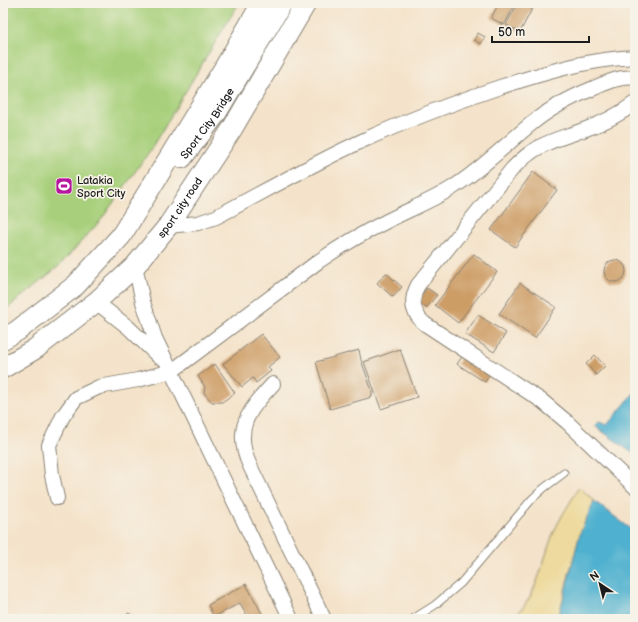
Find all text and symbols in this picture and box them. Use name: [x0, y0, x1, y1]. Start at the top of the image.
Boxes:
scale bar: [492, 18, 589, 44]
text: 50 m: [498, 25, 525, 40]
street label: Sport City Bridge: [178, 85, 237, 162]
place label: Latakia Sport City: [77, 174, 125, 200]
street label: sport city road: [155, 175, 205, 241]
sports icon: Latakia Sport City: [54, 176, 74, 196]
north arrow: [580, 564, 620, 604]
text: N: [587, 569, 602, 584]

